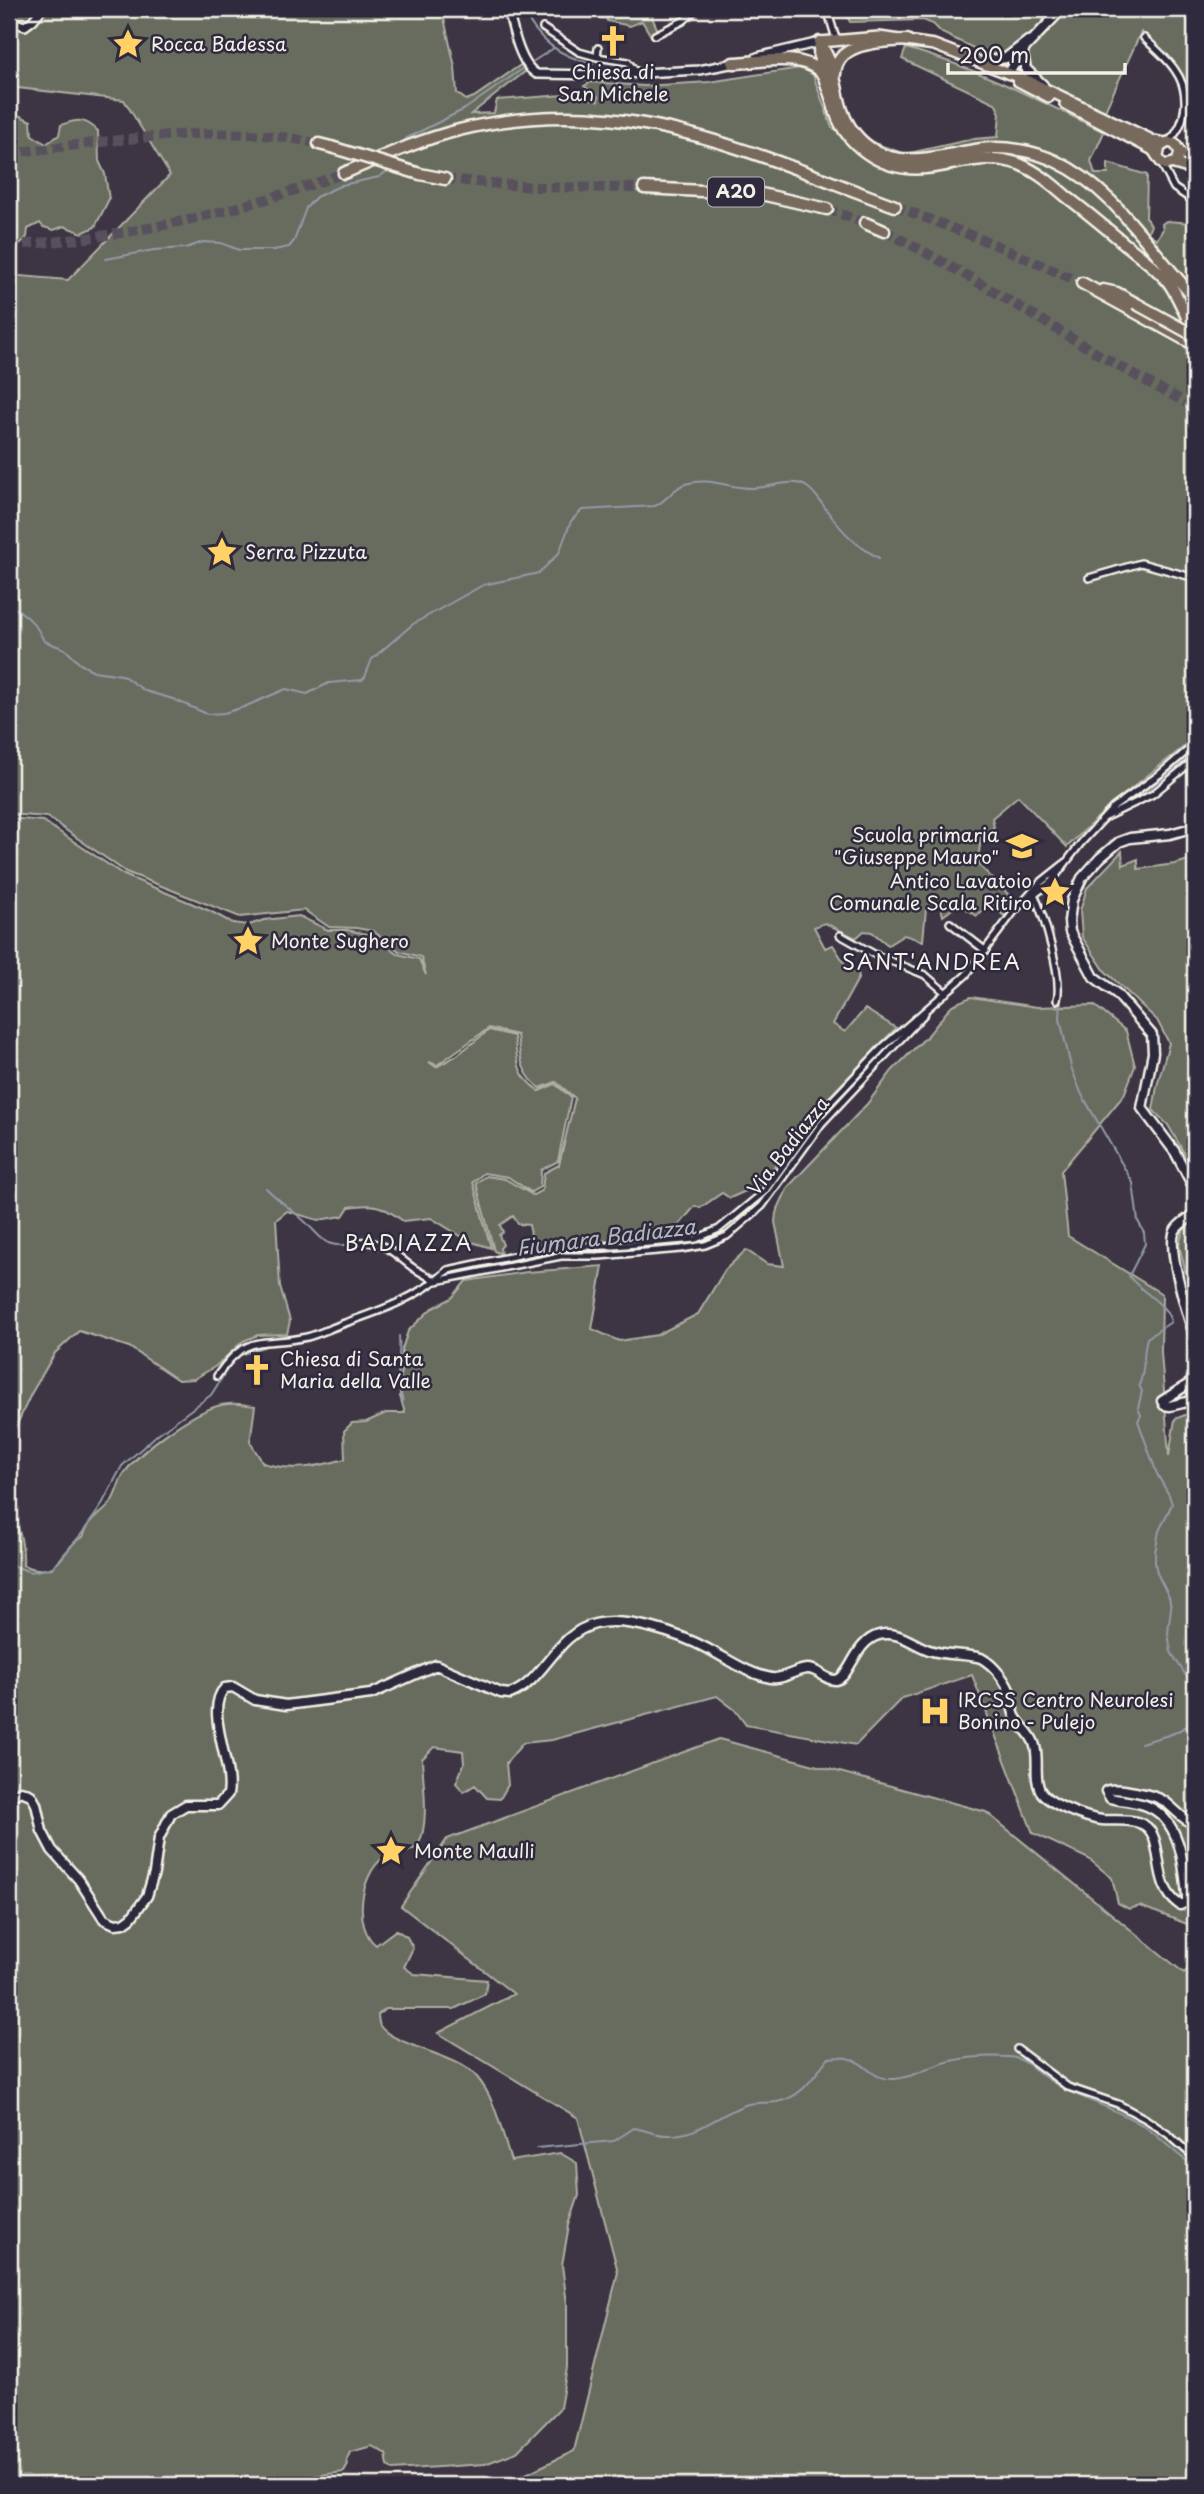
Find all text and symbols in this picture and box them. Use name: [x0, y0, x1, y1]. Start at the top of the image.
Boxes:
church icon: Chiesa di San Michele: [596, 24, 630, 58]
place icon: Rocca Badessa: [111, 27, 145, 61]
place label: Rocca Badessa: [151, 29, 287, 57]
scale bar: [948, 32, 1125, 76]
text: 200 m: [959, 38, 1029, 70]
place label: Chiesa di San Michele: [557, 57, 669, 107]
road number: A20: [708, 177, 764, 206]
place icon: Serra Pizzuta: [205, 535, 239, 569]
place label: Serra Pizzuta: [245, 537, 367, 565]
place label: Scuola primaria "Giuseppe Mauro": [834, 820, 999, 870]
school or university icon: Scuola primaria "Giuseppe Mauro": [1005, 829, 1039, 863]
place label: Antico Lavatoio Comunale Scala Ritiro: [829, 866, 1032, 916]
place icon: Antico Lavatoio Comunale Scala Ritiro: [1038, 875, 1072, 909]
place icon: Monte Sughero: [231, 924, 265, 958]
place label: Monte Sughero: [271, 926, 409, 954]
district label: SANT'ANDREA: [842, 945, 1022, 977]
street label: Via Badiazza: [740, 1090, 835, 1201]
water label: Fiumara Badiazza: [514, 1209, 698, 1263]
district label: BADIAZZA: [345, 1226, 473, 1258]
place label: Chiesa di Santa Maria della Valle: [280, 1344, 431, 1394]
church icon: Chiesa di Santa Maria della Valle: [240, 1353, 274, 1387]
place label: IRCSS Centro Neurolesi Bonino - Pulejo: [958, 1685, 1174, 1735]
hospital icon: IRCSS Centro Neurolesi Bonino - Pulejo: [918, 1694, 952, 1728]
place icon: Monte Maulli: [374, 1834, 408, 1868]
place label: Monte Maulli: [414, 1836, 535, 1864]

